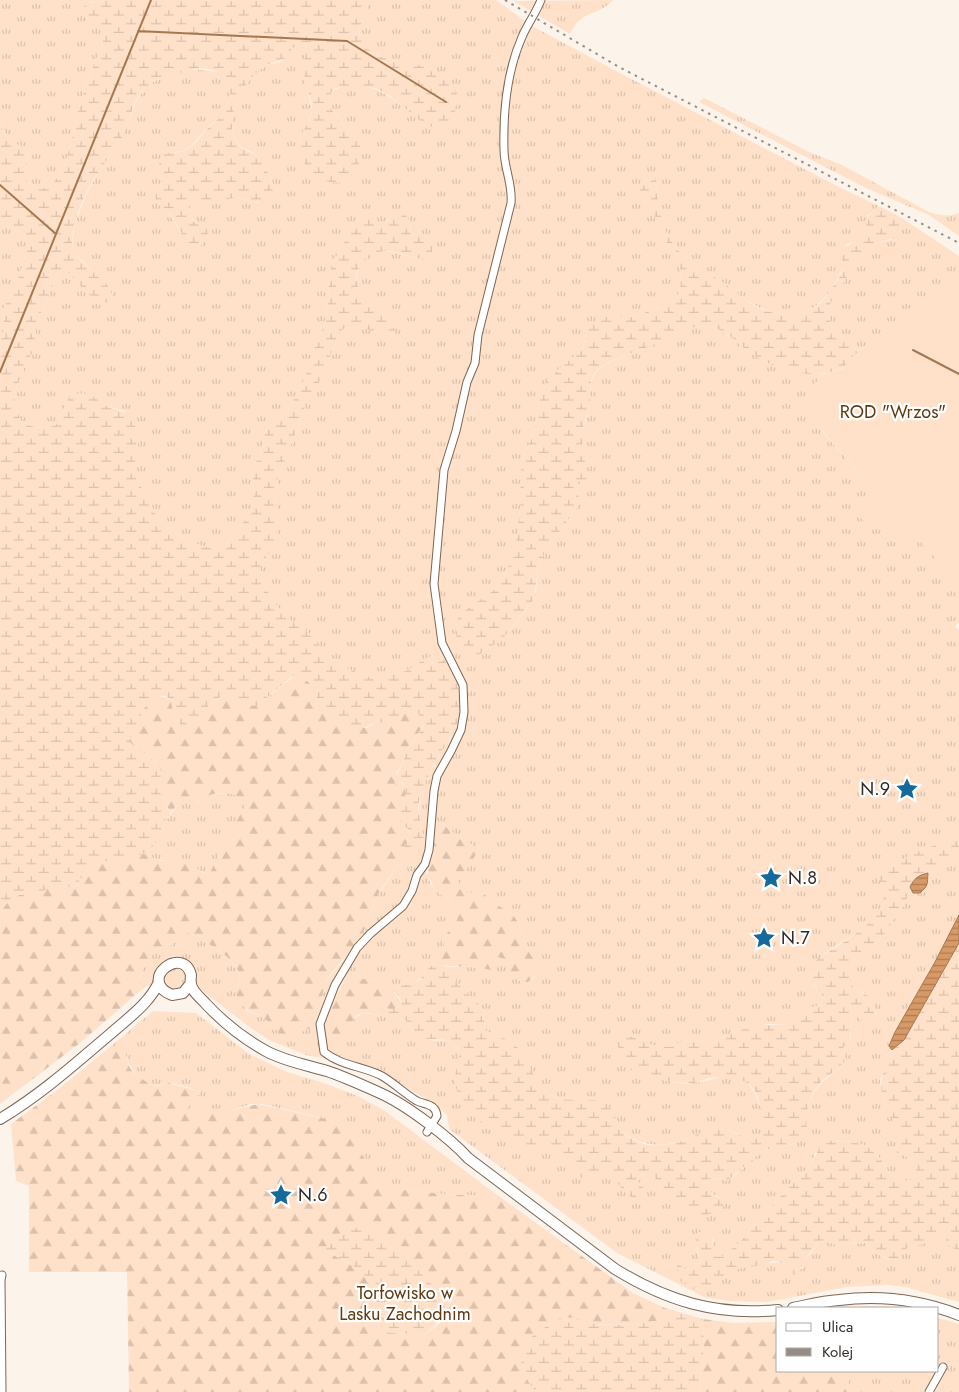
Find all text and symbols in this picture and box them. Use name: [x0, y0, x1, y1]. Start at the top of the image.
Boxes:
park label: ROD "Wrzos": [840, 399, 946, 425]
place label: N.9: [860, 776, 890, 802]
place icon: N.9: [894, 776, 920, 802]
place icon: N.8: [758, 865, 784, 891]
place label: N.8: [788, 865, 817, 891]
place icon: N.7: [751, 925, 777, 951]
place label: N.7: [781, 925, 810, 951]
place icon: N.6: [268, 1182, 294, 1208]
place label: N.6: [298, 1182, 328, 1208]
park label: Torfowisko w Lasku Zachodnim: [339, 1280, 471, 1327]
legend: [776, 1307, 939, 1372]
text: Ulica: [822, 1316, 853, 1338]
text: Kolej: [822, 1341, 853, 1363]

